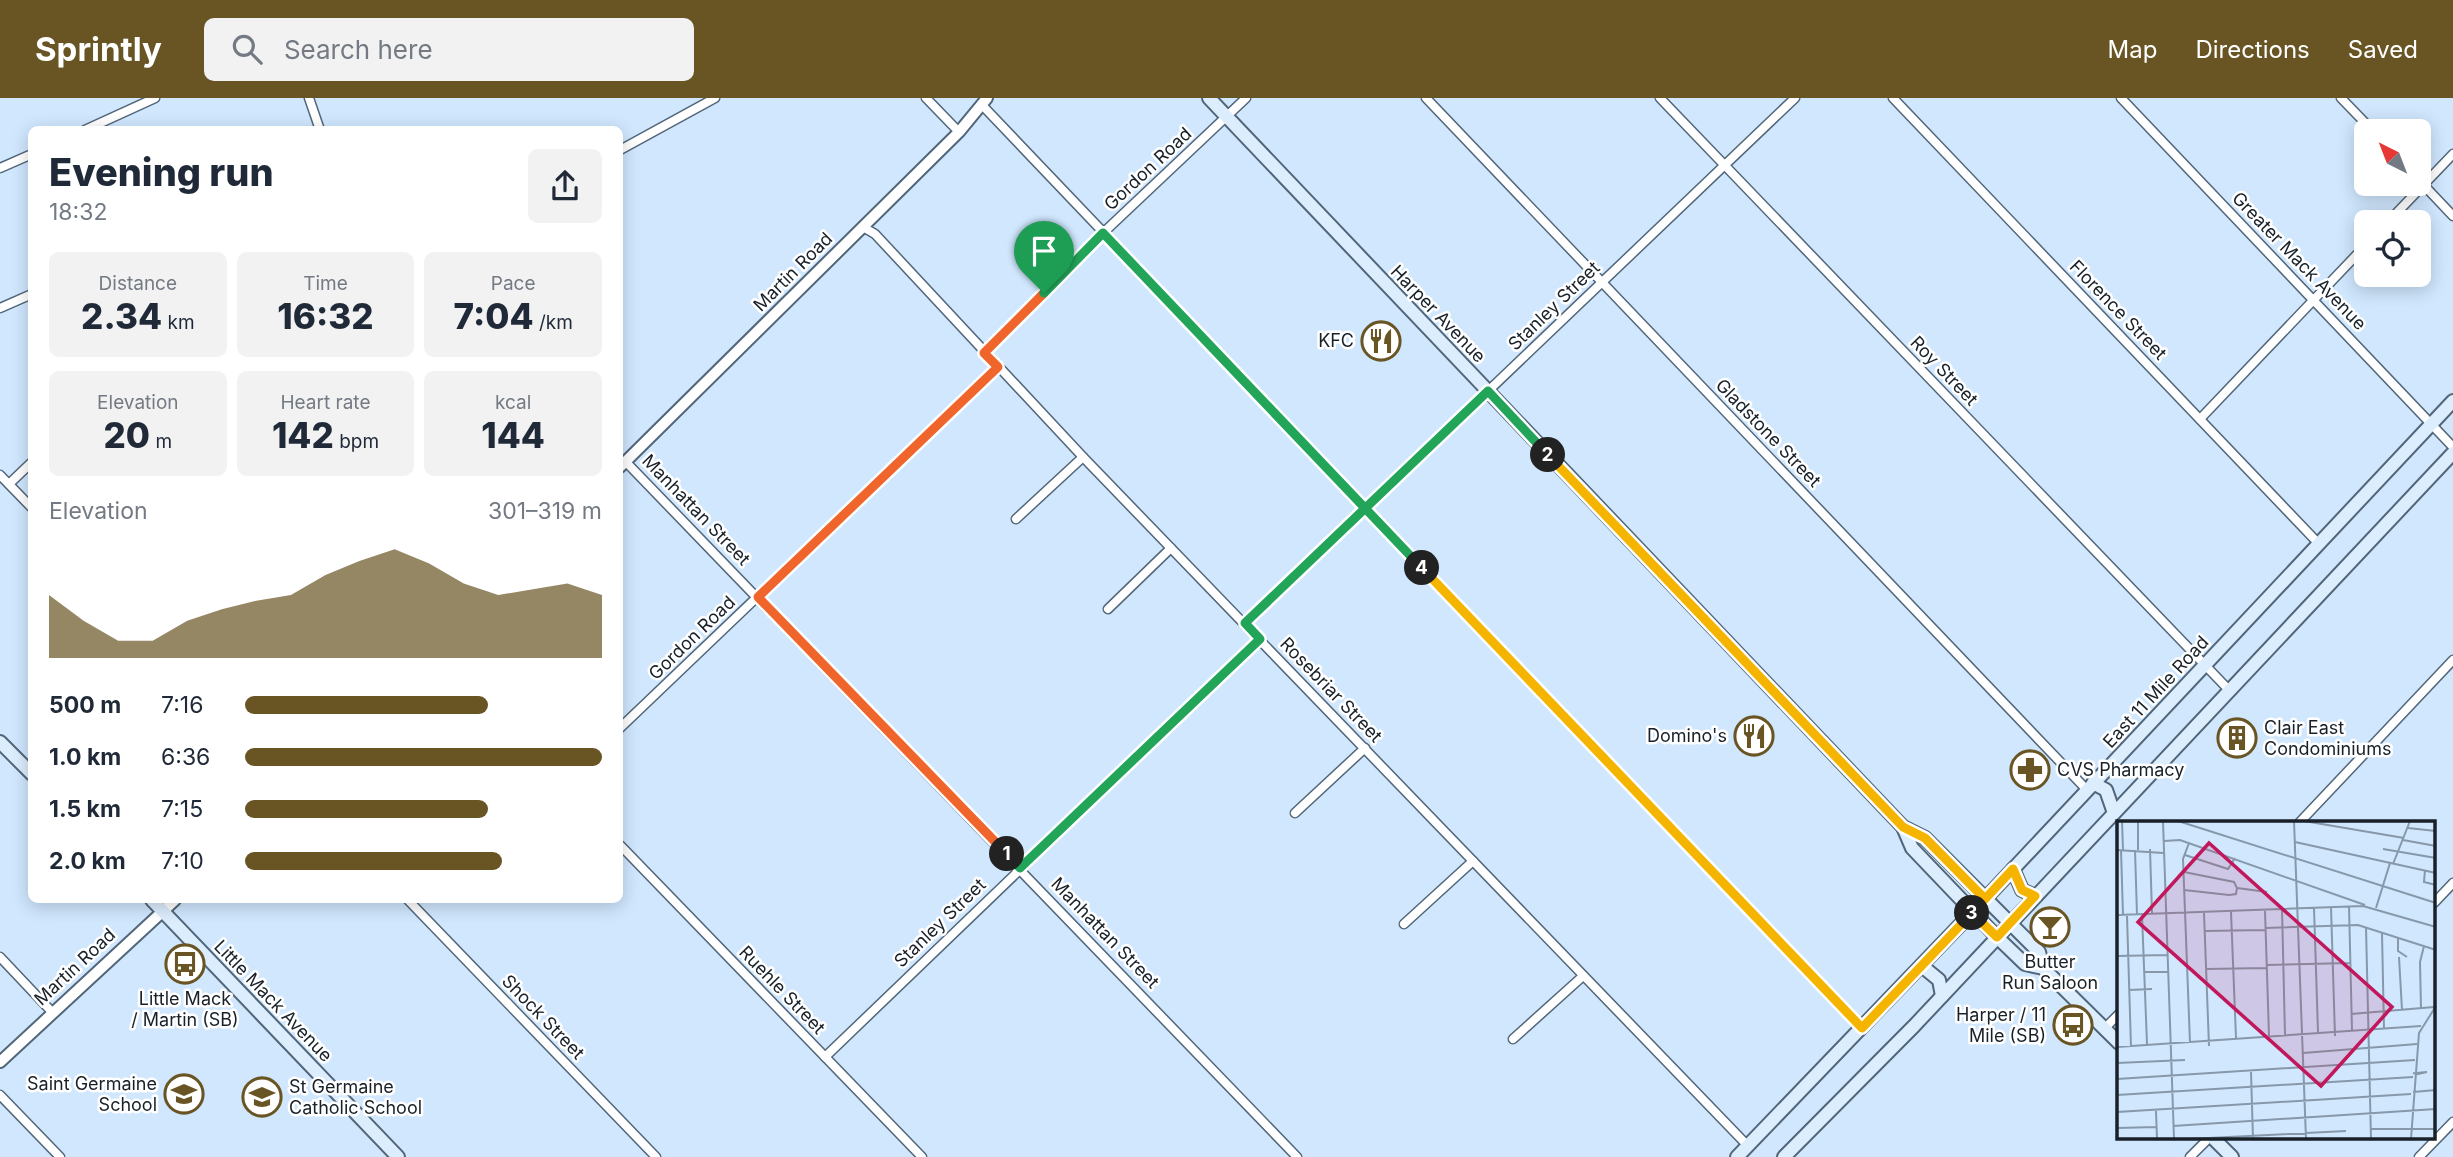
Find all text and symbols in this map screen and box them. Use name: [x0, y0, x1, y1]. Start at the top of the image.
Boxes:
search box: [204, 18, 694, 81]
text: Sprintly: [35, 29, 162, 69]
icon: search: [228, 30, 266, 68]
text: Search here: [284, 34, 433, 65]
text: Map: [2108, 35, 2157, 64]
text: Directions: [2195, 35, 2310, 64]
text: Saved: [2348, 35, 2418, 64]
north arrow: [2354, 119, 2431, 196]
map controls: [2354, 119, 2431, 287]
street label: Gordon Road: [1100, 123, 1196, 214]
text: Evening run: [49, 149, 274, 195]
button: share: [528, 149, 602, 223]
street label: Greater Mack Avenue: [2228, 187, 2371, 334]
text: 18:32: [49, 198, 107, 226]
button: locate: [2354, 210, 2431, 287]
pin: [1014, 221, 1074, 293]
street label: Martin Road: [749, 228, 836, 315]
icon: arrive: [1025, 232, 1063, 270]
street label: Florence Street: [2066, 256, 2171, 364]
street label: Stanley Street: [1504, 257, 1604, 354]
street label: Harper Avenue: [1387, 261, 1490, 367]
text: Distance: [99, 272, 177, 295]
text: Time: [303, 272, 348, 295]
text: Pace: [491, 272, 536, 295]
text: 2.34: [81, 295, 162, 337]
text: 16:32: [277, 295, 374, 337]
text: 7:04: [454, 295, 534, 337]
text: km: [162, 311, 195, 334]
text: /km: [534, 311, 573, 334]
restaurant icon: KFC: [1360, 320, 1402, 362]
place label: KFC: [1318, 330, 1354, 351]
street label: Roy Street: [1906, 332, 1982, 410]
street label: Gladstone Street: [1712, 374, 1825, 491]
text: Elevation: [97, 391, 179, 414]
text: Heart rate: [280, 391, 370, 414]
text: kcal: [495, 391, 531, 414]
text: 20: [104, 414, 150, 456]
text: 142: [272, 414, 334, 456]
text: 144: [481, 414, 545, 456]
text: m: [150, 430, 172, 453]
text: bpm: [334, 430, 379, 453]
pin: 2: [1530, 438, 1566, 472]
text: 2: [1542, 443, 1553, 466]
street label: Manhattan Street: [638, 450, 755, 569]
text: Elevation: [49, 497, 148, 525]
text: 301–319 m: [488, 497, 602, 525]
pin: 4: [1404, 550, 1440, 586]
text: 4: [1415, 556, 1428, 579]
street label: Gordon Road: [644, 591, 739, 684]
street label: East 11 Mile Road: [2098, 631, 2213, 752]
street label: Rosebriar Street: [1276, 633, 1387, 746]
text: 500 m: [49, 691, 121, 719]
text: 7:16: [161, 691, 204, 719]
restaurant icon: Domino's: [1733, 715, 1775, 757]
building icon: Clair East Condominiums: [2216, 717, 2258, 759]
place label: Clair East Condominiums: [2264, 717, 2391, 759]
place label: Domino's: [1647, 725, 1727, 746]
text: 1.0 km: [49, 743, 121, 771]
text: 6:36: [161, 743, 210, 771]
pharmacy icon: CVS Pharmacy: [2009, 749, 2051, 791]
place label: CVS Pharmacy: [2057, 759, 2184, 780]
text: 1.5 km: [49, 795, 121, 823]
text: 7:15: [161, 795, 203, 823]
inset map: [2117, 821, 2436, 1140]
pin: 1: [990, 836, 1024, 872]
text: 1: [1002, 842, 1011, 865]
text: 2.0 km: [49, 847, 126, 875]
text: 7:10: [161, 847, 204, 875]
street label: Manhattan Street: [1047, 873, 1164, 992]
street label: Stanley Street: [890, 874, 990, 971]
pin: 3: [1954, 896, 1990, 930]
text: 3: [1965, 901, 1978, 924]
bar icon: Butter Run Saloon: [2029, 906, 2071, 948]
street label: Martin Road: [30, 924, 119, 1009]
street label: Little Mack Avenue: [210, 936, 337, 1066]
street label: Ruehle Street: [735, 941, 830, 1038]
bus stop icon: Little Mack / Martin (SB): [164, 943, 206, 985]
place label: Butter Run Saloon: [2002, 951, 2098, 993]
street label: Shock Street: [498, 970, 589, 1063]
place label: Little Mack / Martin (SB): [131, 988, 239, 1030]
place label: Harper / 11 Mile (SB): [1956, 1004, 2046, 1046]
bus stop icon: Harper / 11 Mile (SB): [2052, 1004, 2094, 1046]
place label: Saint Germaine School: [27, 1073, 157, 1115]
school or university icon: Saint Germaine School: [163, 1073, 205, 1115]
school or university icon: St Germaine Catholic School: [241, 1076, 283, 1118]
place label: St Germaine Catholic School: [289, 1076, 422, 1118]

